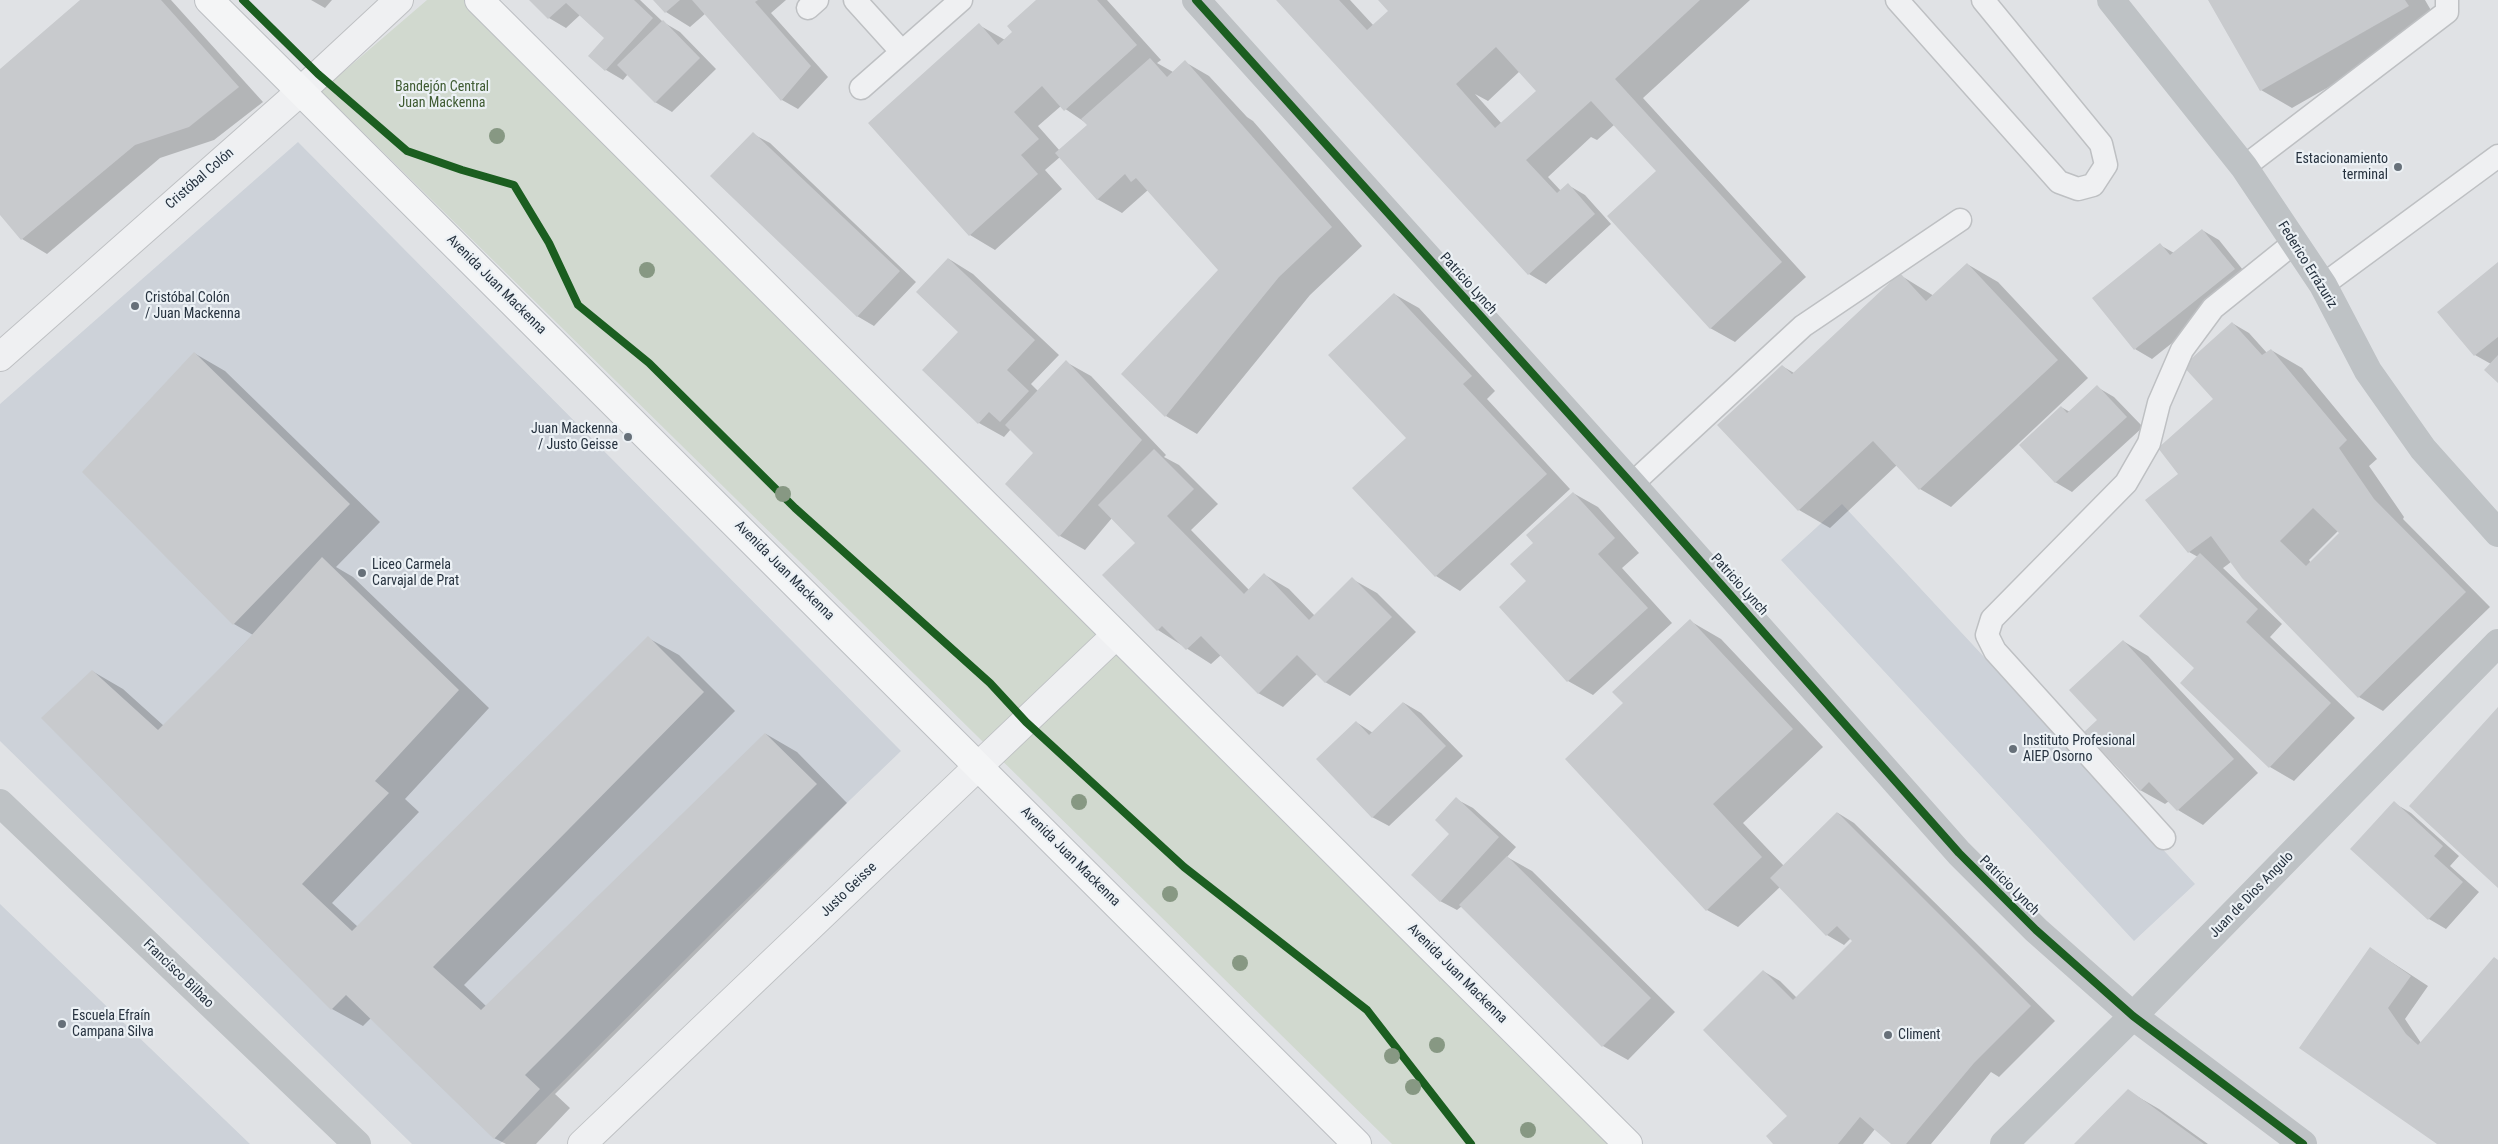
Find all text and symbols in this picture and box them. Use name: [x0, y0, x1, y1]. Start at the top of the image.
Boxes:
park label: Bandejón Central Juan Mackenna: [395, 79, 489, 111]
street label: Cristóbal Colón: [162, 145, 238, 213]
place label: Estacionamiento terminal: [2295, 151, 2388, 184]
marker: Estacionamiento terminal: [2392, 161, 2404, 173]
street label: Federico Errázuriz: [2274, 218, 2340, 312]
street label: Avenida Juan Mackenna: [443, 232, 549, 338]
street label: Patricio Lynch: [1436, 250, 1500, 318]
place label: Cristóbal Colón / Juan Mackenna: [145, 290, 240, 322]
marker: Cristóbal Colón / Juan Mackenna: [129, 300, 141, 312]
place label: Juan Mackenna / Justo Geisse: [531, 421, 618, 454]
marker: Juan Mackenna / Justo Geisse: [622, 431, 634, 443]
street label: Avenida Juan Mackenna: [731, 518, 837, 624]
street label: Patricio Lynch: [1707, 551, 1771, 619]
place label: Liceo Carmela Carvajal de Prat: [372, 557, 459, 590]
marker: Liceo Carmela Carvajal de Prat: [356, 567, 368, 579]
place label: Instituto Profesional AIEP Osorno: [2023, 733, 2135, 766]
marker: Instituto Profesional AIEP Osorno: [2007, 743, 2019, 755]
street label: Avenida Juan Mackenna: [1017, 804, 1123, 910]
street label: Juan de Dios Angulo: [2207, 848, 2297, 942]
street label: Patricio Lynch: [1976, 853, 2042, 919]
street label: Justo Geisse: [817, 859, 881, 921]
street label: Avenida Juan Mackenna: [1404, 921, 1510, 1027]
street label: Francisco Bilbao: [139, 936, 217, 1012]
place label: Escuela Efraín Campana Silva: [72, 1008, 154, 1040]
marker: Escuela Efraín Campana Silva: [56, 1018, 68, 1030]
place label: Climent: [1898, 1027, 1940, 1043]
marker: Climent: [1882, 1029, 1894, 1041]

